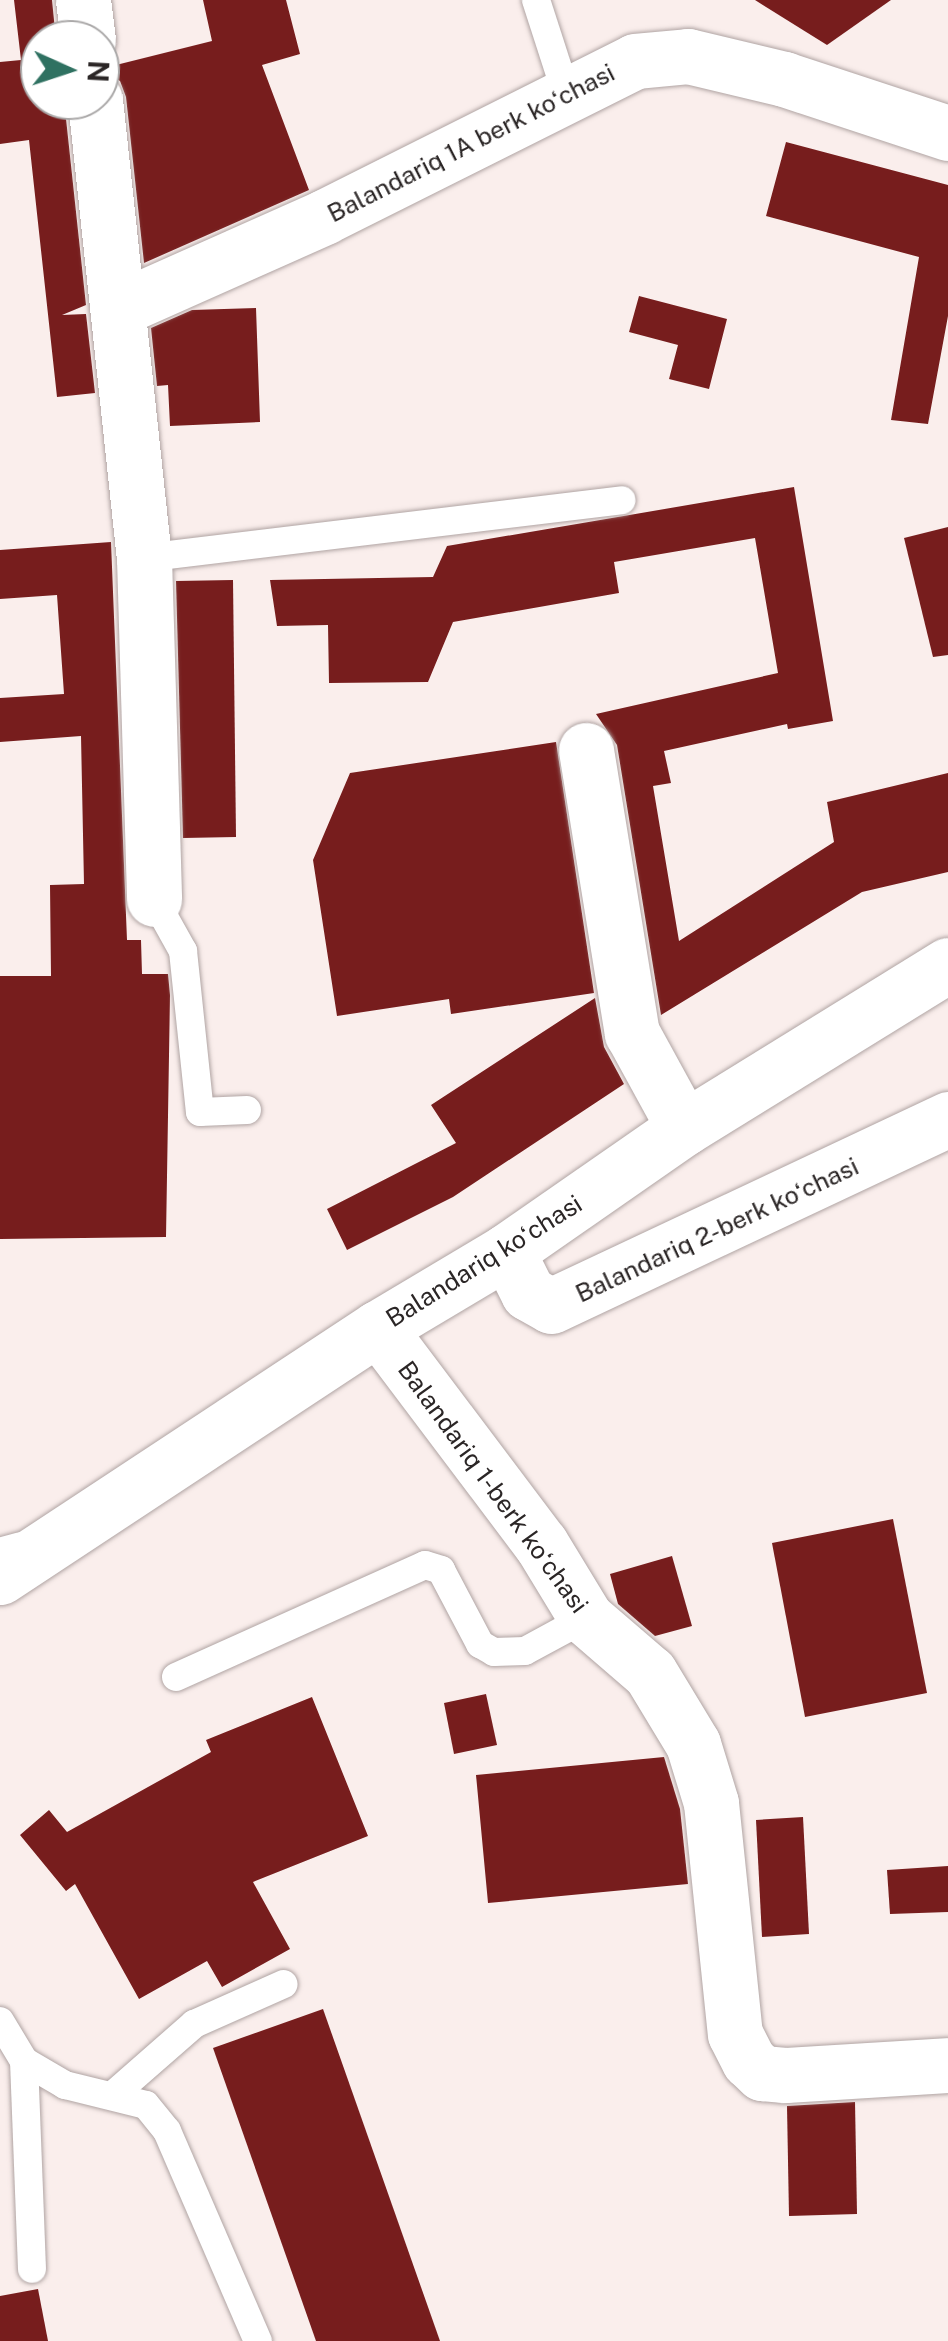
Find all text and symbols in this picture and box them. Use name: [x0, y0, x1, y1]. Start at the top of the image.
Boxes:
north arrow: [20, 20, 120, 120]
street label: Balandariq 1A berk koʻchasi: [322, 57, 620, 229]
text: N: [81, 60, 116, 83]
street label: Balandariq 2-berk koʻchasi: [571, 1151, 863, 1309]
street label: Balandariq koʻchasi: [380, 1189, 588, 1333]
street label: Balandariq 1-berk koʻchasi: [392, 1355, 594, 1619]

